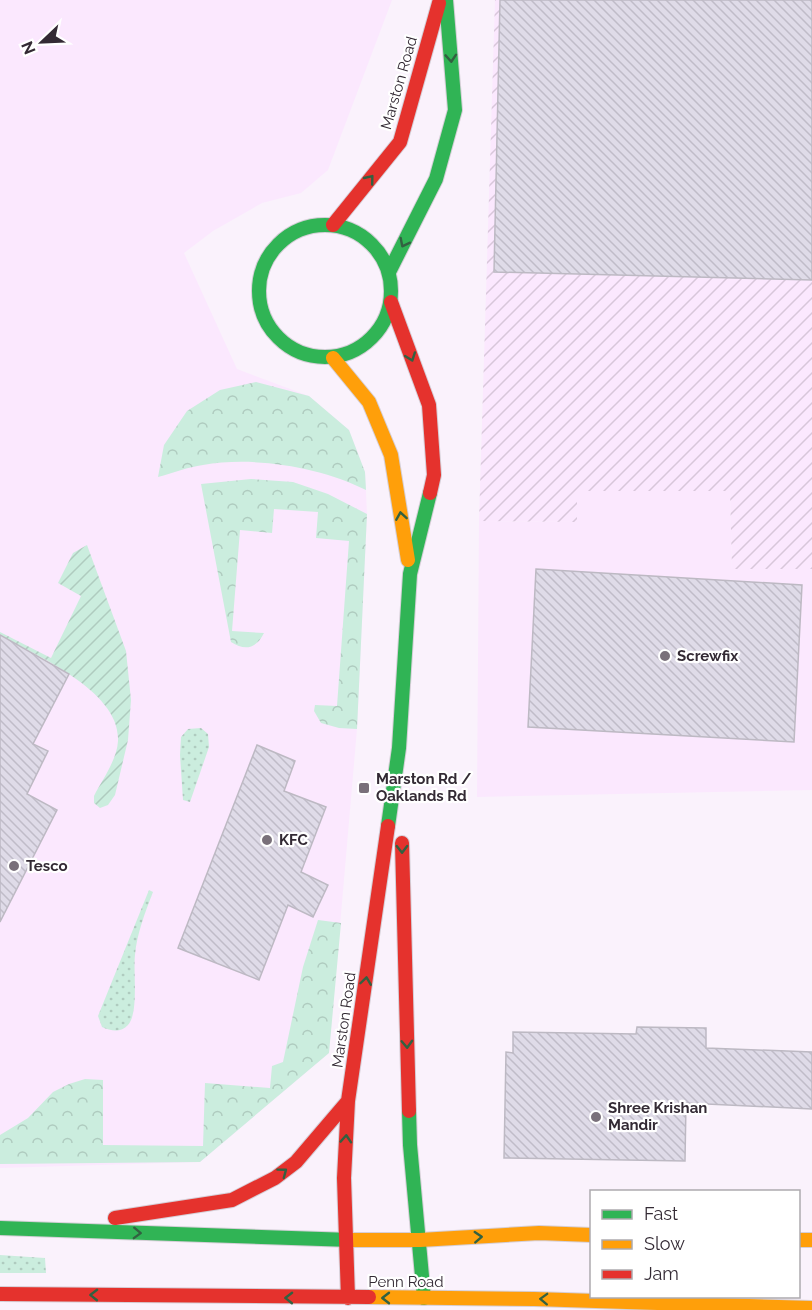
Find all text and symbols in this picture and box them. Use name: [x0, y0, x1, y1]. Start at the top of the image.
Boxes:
north arrow: [12, 12, 72, 72]
street label: Marston Road: [377, 34, 421, 132]
text: N: [18, 38, 40, 57]
one-way arrow: [444, 54, 457, 63]
one-way arrow: [363, 175, 374, 186]
one-way arrow: [400, 237, 411, 247]
one-way arrow: [404, 352, 417, 362]
one-way arrow: [395, 511, 408, 521]
place label: Screwfix: [677, 647, 738, 665]
marker: Screwfix: [658, 649, 672, 663]
place label: Marston Rd / Oaklands Rd: [376, 770, 472, 805]
marker: Marston Rd / Oaklands Rd: [357, 781, 371, 795]
place label: KFC: [279, 831, 308, 849]
marker: KFC: [260, 833, 274, 847]
one-way arrow: [395, 844, 408, 853]
place label: Tesco: [26, 857, 68, 875]
marker: Tesco: [7, 859, 21, 873]
street label: Marston Road: [328, 971, 360, 1069]
one-way arrow: [359, 977, 371, 986]
one-way arrow: [400, 1039, 413, 1048]
place label: Shree Krishan Mandir: [608, 1099, 707, 1134]
marker: Shree Krishan Mandir: [589, 1110, 603, 1124]
one-way arrow: [339, 1135, 352, 1144]
one-way arrow: [276, 1168, 287, 1179]
legend: [590, 1190, 800, 1298]
text: Fast: [644, 1203, 678, 1224]
one-way arrow: [132, 1227, 141, 1239]
one-way arrow: [474, 1230, 483, 1243]
text: Slow: [644, 1233, 685, 1254]
text: Jam: [644, 1263, 679, 1284]
street label: Penn Road: [368, 1273, 444, 1291]
one-way arrow: [90, 1289, 99, 1301]
one-way arrow: [285, 1291, 294, 1304]
one-way arrow: [381, 1292, 390, 1304]
one-way arrow: [539, 1293, 548, 1305]

